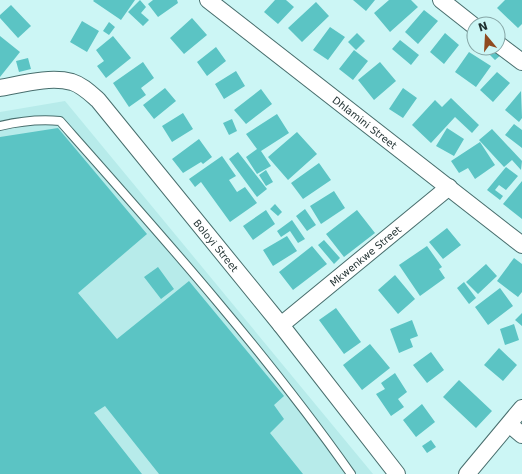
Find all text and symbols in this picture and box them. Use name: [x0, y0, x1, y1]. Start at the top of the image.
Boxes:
north arrow: [466, 16, 506, 56]
text: N: [477, 19, 489, 35]
street label: Dhlamini Street: [330, 94, 399, 151]
street label: Boloyi Street: [191, 217, 240, 274]
street label: Mkwenkwe Street: [328, 224, 403, 289]

